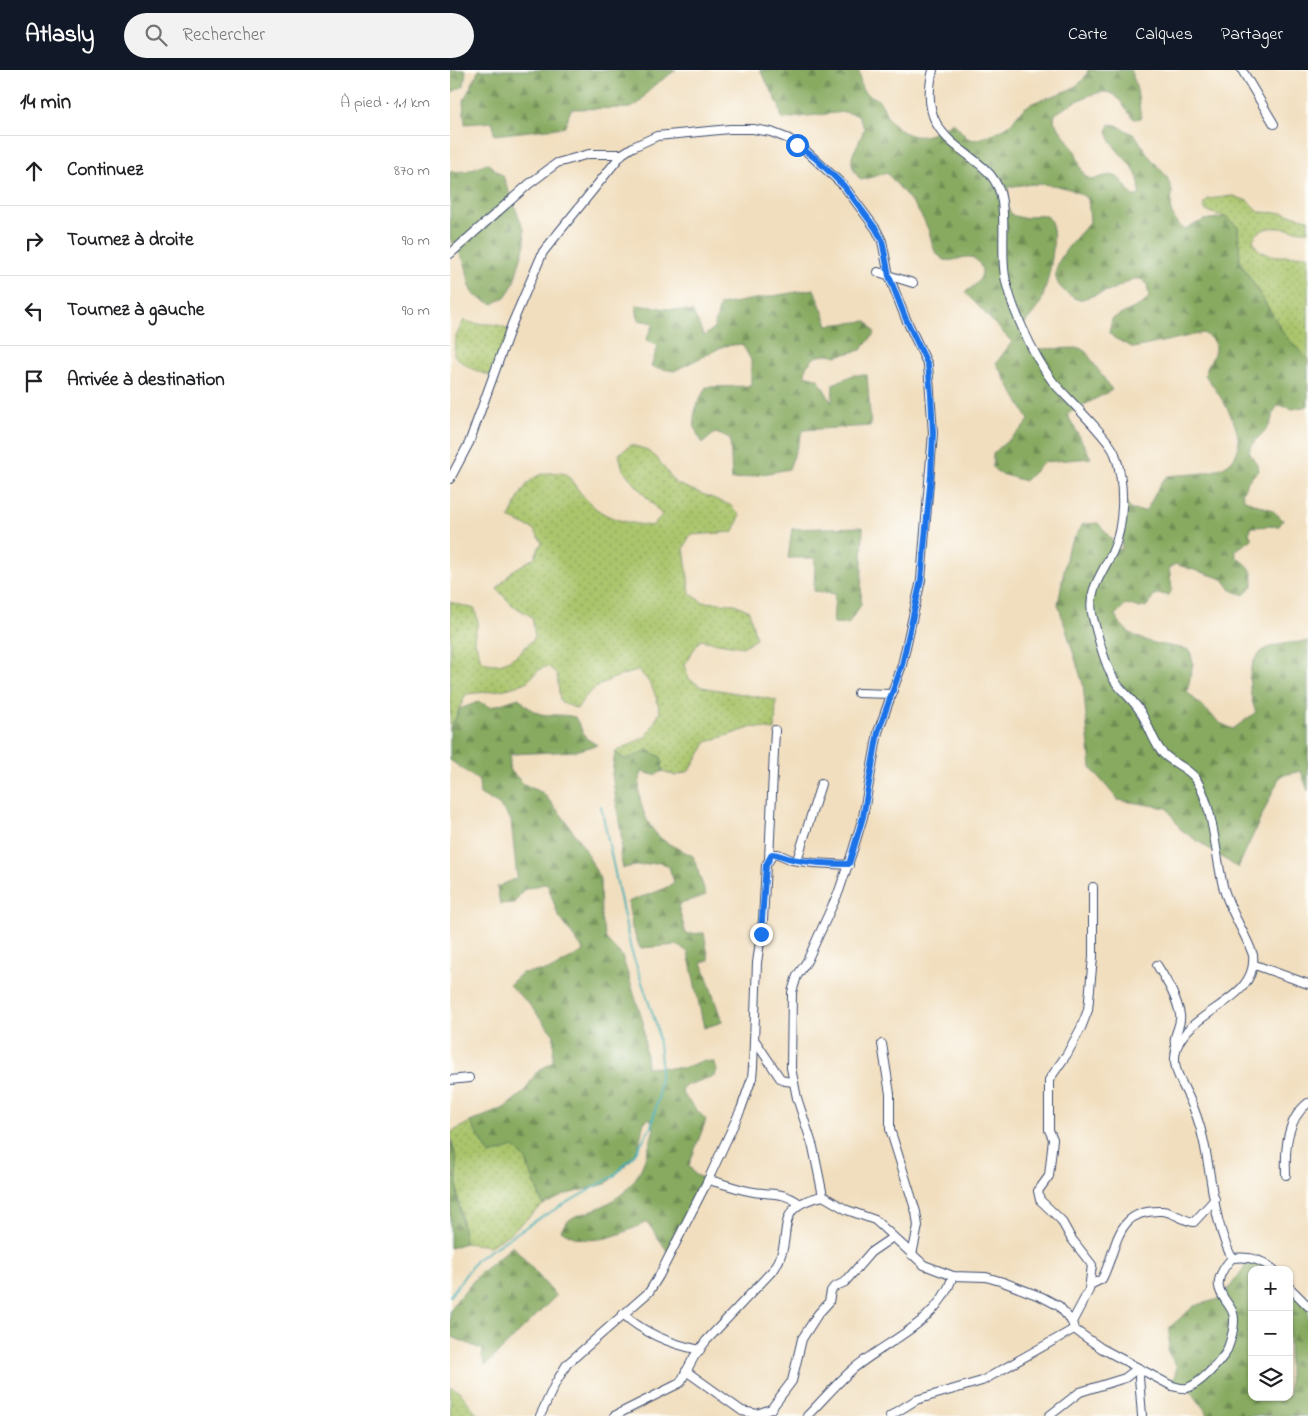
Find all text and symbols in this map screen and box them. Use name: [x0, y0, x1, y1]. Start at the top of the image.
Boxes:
search box: [124, 13, 474, 58]
text: Atlasly: [25, 18, 94, 53]
icon: search: [142, 21, 170, 49]
text: Rechercher: [182, 22, 265, 49]
text: Carte: [1068, 22, 1107, 48]
text: Calques: [1135, 22, 1193, 48]
text: Partager: [1221, 22, 1283, 48]
text: 14 min: [20, 88, 71, 118]
text: À pied · 1.1 km: [340, 91, 430, 115]
route start: [786, 134, 809, 157]
icon: ahead: [20, 157, 48, 185]
text: Continuez: [67, 157, 143, 184]
text: 870 m: [394, 159, 430, 183]
icon: right: [20, 227, 48, 255]
text: Tournez à droite: [67, 227, 193, 254]
text: 90 m: [402, 229, 430, 253]
icon: left: [20, 297, 48, 325]
text: Tournez à gauche: [67, 297, 204, 324]
text: 90 m: [402, 299, 430, 323]
icon: arrive: [20, 367, 48, 395]
text: Arrivée à destination: [67, 367, 225, 394]
route end: [750, 923, 773, 946]
map controls: [1248, 1266, 1293, 1401]
button: +: [1248, 1266, 1293, 1311]
button: −: [1248, 1311, 1293, 1356]
button: layers: [1248, 1356, 1293, 1401]

